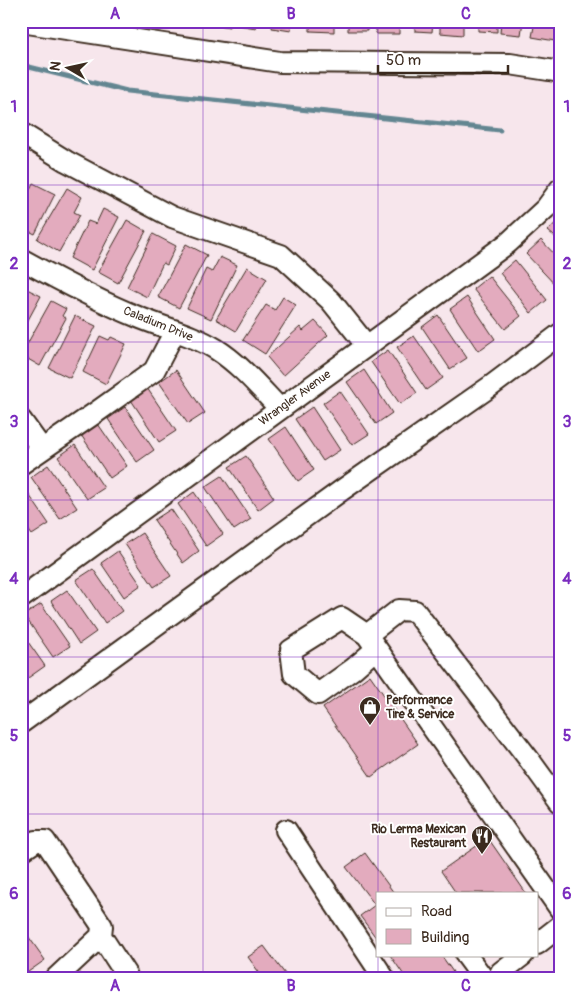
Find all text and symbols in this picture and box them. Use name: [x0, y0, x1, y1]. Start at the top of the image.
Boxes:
text: A: [110, 4, 121, 24]
text: B: [286, 4, 296, 24]
text: C: [461, 4, 471, 24]
north arrow: [42, 42, 92, 92]
scale bar: [378, 42, 508, 74]
text: 50 m: [386, 51, 421, 70]
text: N: [47, 60, 65, 72]
text: 1: [11, 97, 17, 117]
text: 1: [564, 97, 570, 117]
text: 2: [10, 254, 19, 274]
text: 2: [563, 254, 572, 274]
street label: Caladium Drive: [121, 303, 195, 345]
street label: Wrangler Avenue: [256, 367, 334, 429]
text: 3: [10, 412, 19, 432]
text: 3: [563, 412, 572, 432]
text: 4: [9, 569, 19, 589]
text: 4: [562, 569, 572, 589]
place label: Performance Tire & Service: [385, 693, 455, 722]
shop icon: Performance Tire & Service: [358, 695, 382, 726]
text: 5: [10, 726, 19, 746]
text: 5: [563, 726, 572, 746]
place label: Rio Lerma Mexican Restaurant: [371, 822, 467, 851]
restaurant icon: Rio Lerma Mexican Restaurant: [470, 824, 494, 855]
text: 6: [9, 884, 19, 904]
text: 6: [562, 884, 572, 904]
legend: [376, 892, 538, 956]
text: Road: [421, 902, 452, 921]
text: Building: [421, 928, 469, 947]
text: A: [110, 976, 121, 996]
text: B: [286, 976, 296, 996]
text: C: [461, 976, 471, 996]

